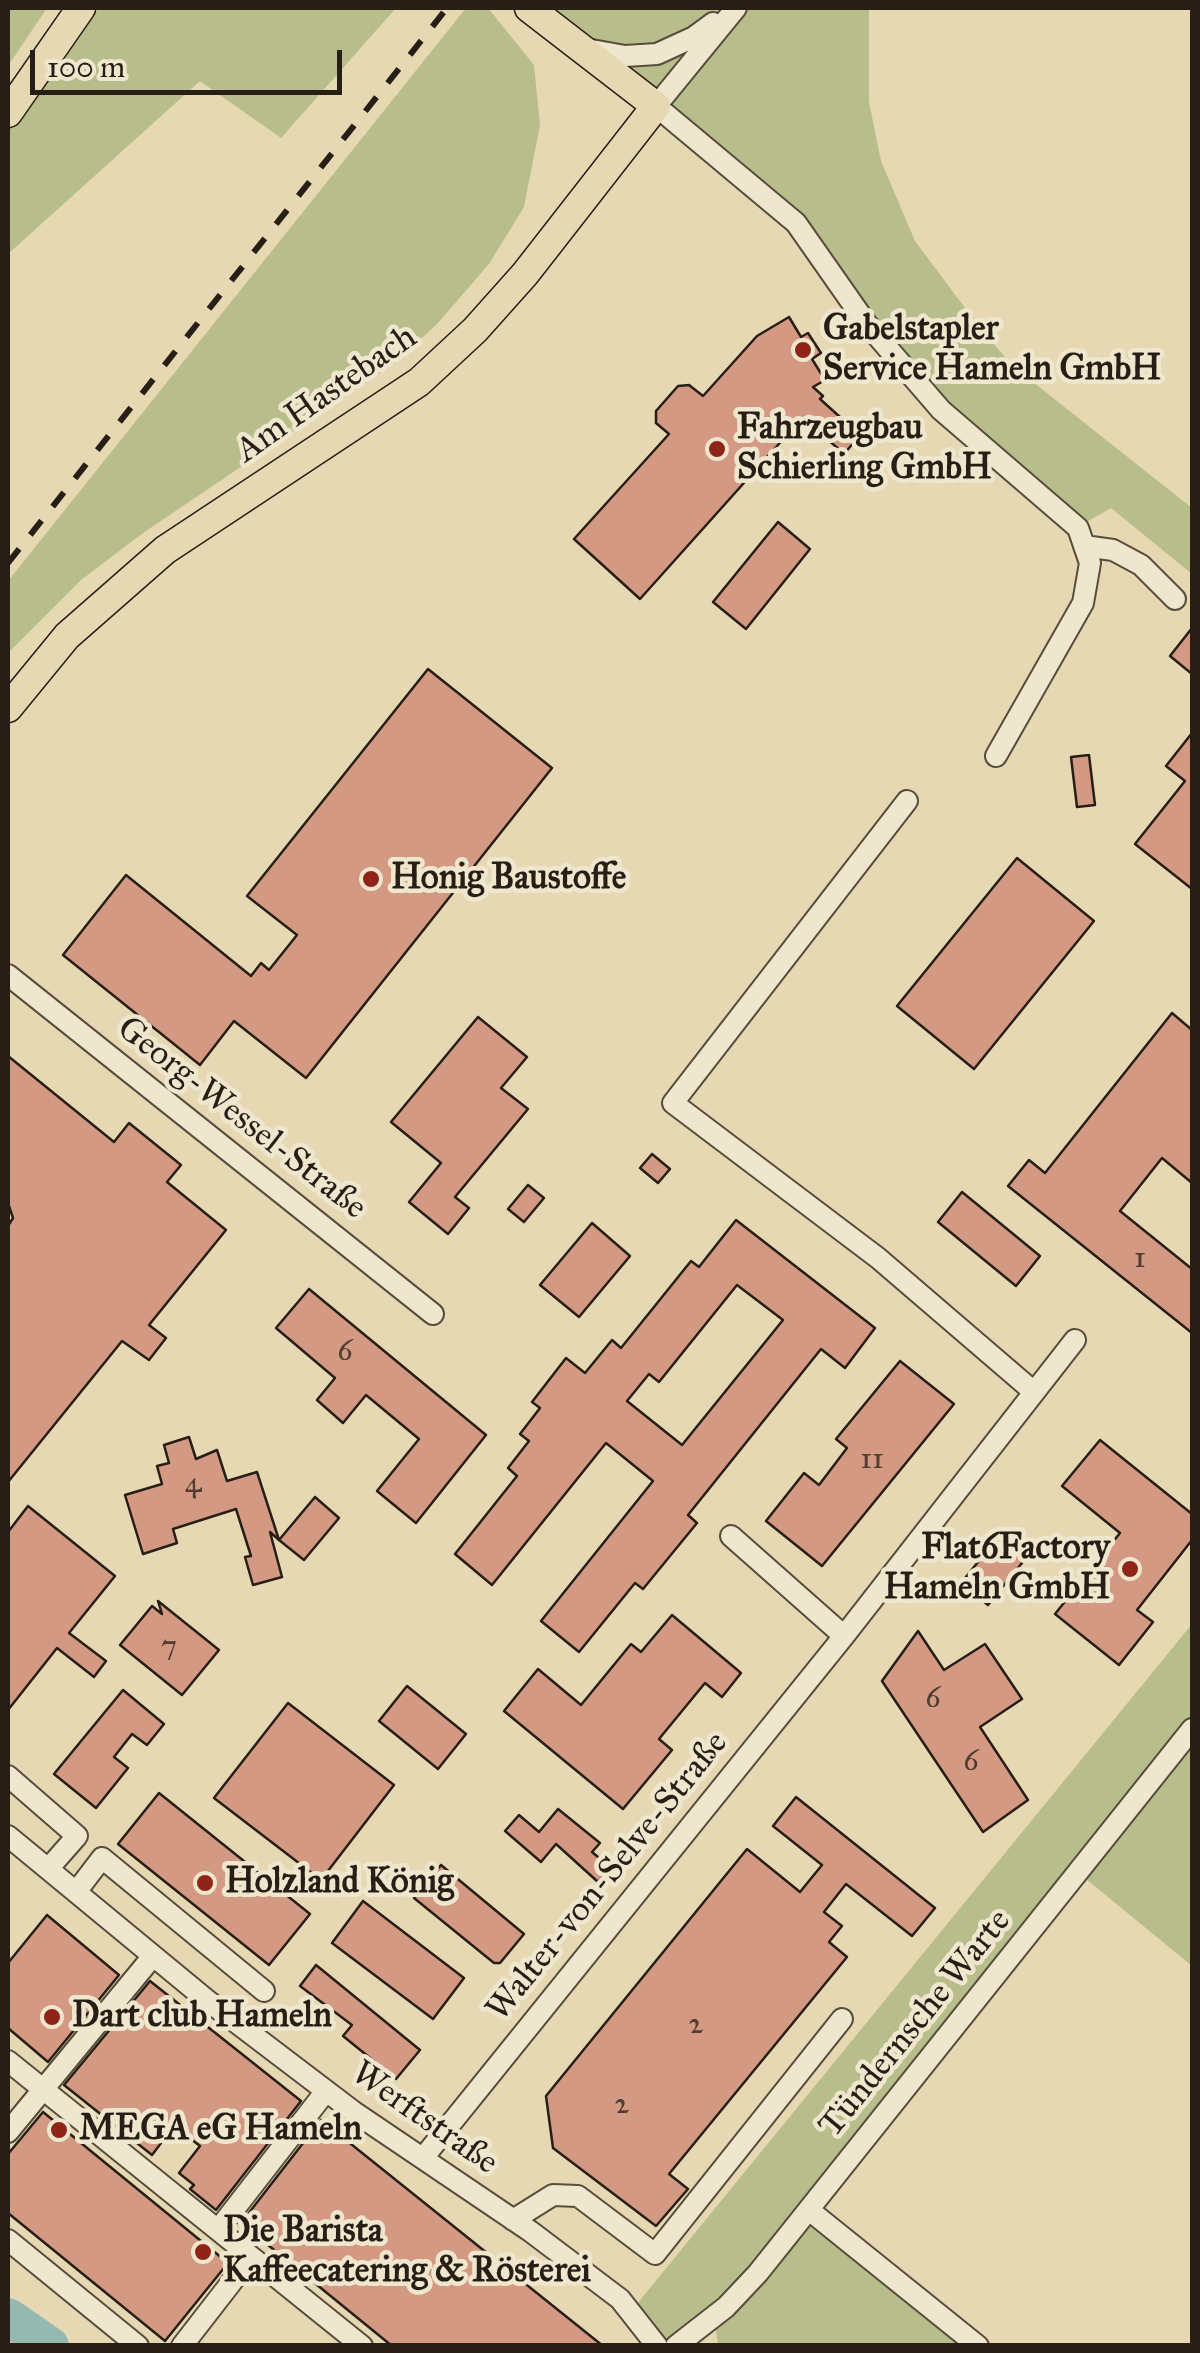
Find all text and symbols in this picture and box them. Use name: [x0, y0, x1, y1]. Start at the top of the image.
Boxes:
scale bar: [35, 30, 348, 92]
text: 100 m: [47, 49, 125, 85]
place label: Gabelstapler Service Hameln GmbH: [823, 309, 1161, 391]
street label: Am Hastebach: [228, 317, 426, 473]
marker: Gabelstapler Service Hameln GmbH: [792, 339, 814, 361]
place label: Fahrzeugbau Schierling GmbH: [737, 408, 992, 490]
marker: Fahrzeugbau Schierling GmbH: [706, 438, 728, 460]
place label: Honig Baustoffe: [391, 858, 626, 900]
marker: Honig Baustoffe: [360, 868, 382, 890]
street label: Georg-Wessel-Straße: [108, 1008, 374, 1230]
house number: 1: [1134, 1242, 1146, 1278]
house number: 6: [337, 1335, 353, 1371]
house number: 11: [860, 1443, 884, 1479]
house number: 4: [185, 1467, 201, 1503]
place label: Flat6Factory Hameln GmbH: [884, 1528, 1110, 1610]
marker: Flat6Factory Hameln GmbH: [1119, 1558, 1141, 1580]
house number: 7: [161, 1630, 177, 1666]
house number: 6: [925, 1682, 941, 1718]
street label: Walter-von-Selve-Straße: [478, 1724, 738, 2030]
house number: 6: [963, 1745, 979, 1781]
place label: Holzland König: [225, 1862, 454, 1904]
marker: Holzland König: [194, 1872, 216, 1894]
street label: Tündernsche Warte: [811, 1902, 1021, 2146]
place label: Dart club Hameln: [72, 1996, 332, 2038]
marker: Dart club Hameln: [41, 2006, 63, 2028]
house number: 2: [689, 2008, 703, 2044]
street label: Werftstraße: [343, 2053, 505, 2185]
house number: 2: [615, 2088, 629, 2124]
place label: MEGA eG Hameln: [79, 2109, 362, 2151]
marker: MEGA eG Hameln: [48, 2119, 70, 2141]
place label: Die Barista Kaffeecatering & Rösterei: [223, 2211, 591, 2293]
marker: Die Barista Kaffeecatering & Rösterei: [192, 2241, 214, 2263]

